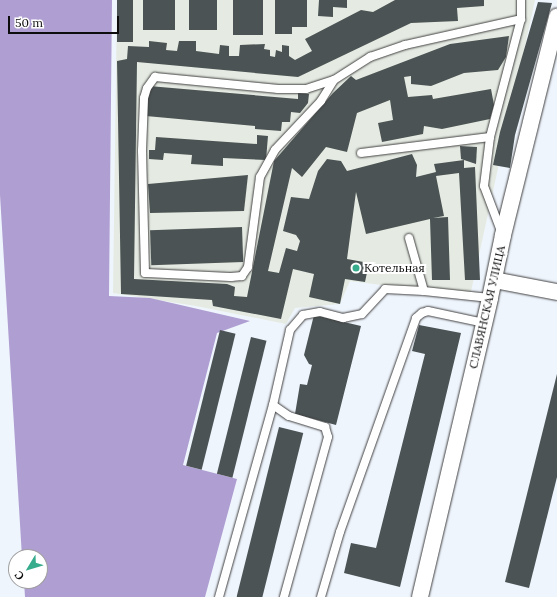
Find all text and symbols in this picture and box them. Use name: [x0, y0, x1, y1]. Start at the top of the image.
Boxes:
scale bar: [10, 8, 121, 34]
text: 50 m: [15, 15, 43, 30]
street label: СЛАВЯНСКАЯ УЛИЦА: [466, 244, 508, 370]
place label: Котельная: [364, 261, 425, 275]
marker: Котельная: [351, 263, 361, 273]
north arrow: [8, 549, 48, 589]
text: С: [11, 568, 27, 583]

